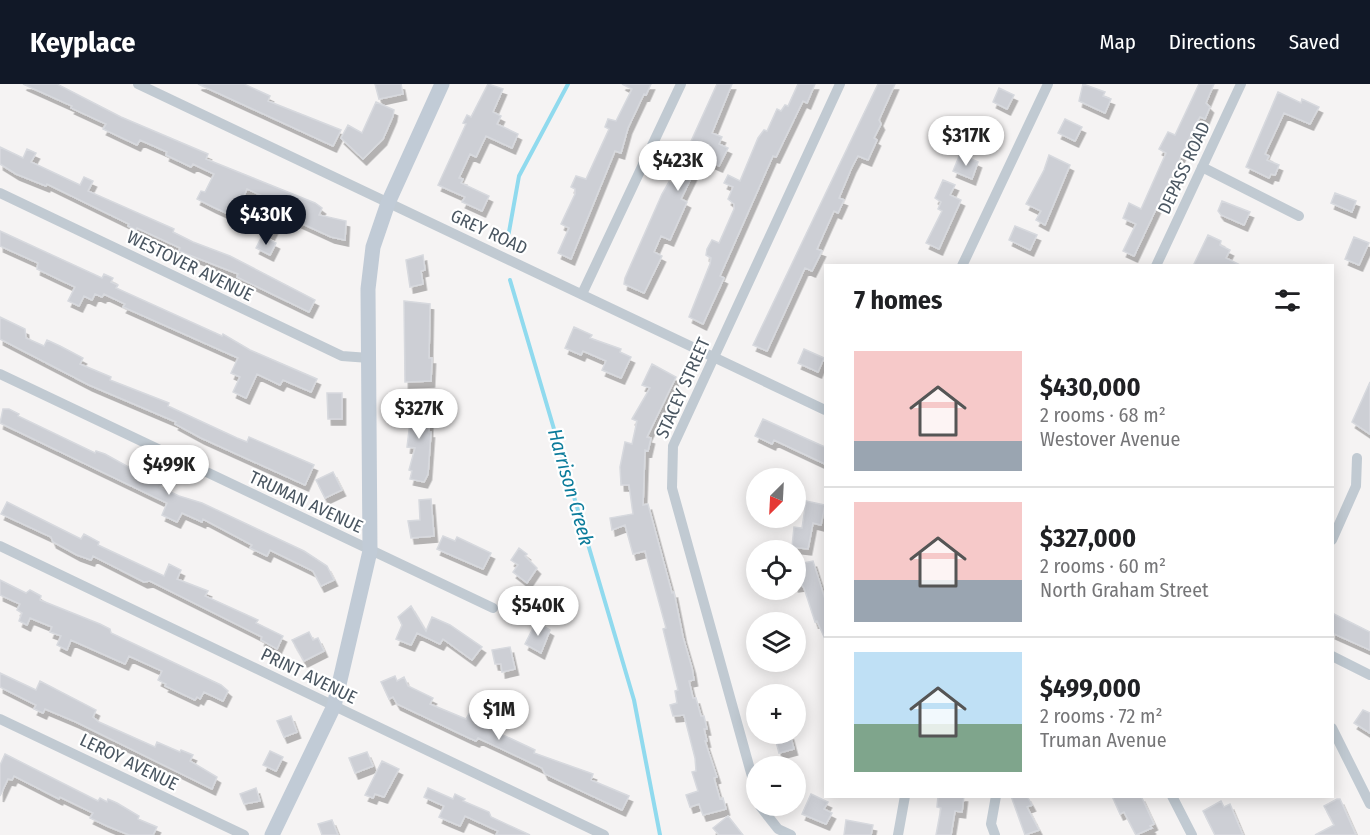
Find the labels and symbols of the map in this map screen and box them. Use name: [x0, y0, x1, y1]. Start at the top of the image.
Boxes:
pin: $317K: [924, 116, 1008, 167]
street label: DEPASS ROAD: [1153, 118, 1215, 218]
pin: $423K: [636, 141, 720, 192]
pin: $430K: [224, 195, 308, 246]
street label: GREY ROAD: [447, 205, 531, 259]
street label: WESTOVER AVENUE: [123, 226, 257, 306]
street label: STACEY STREET: [651, 334, 715, 442]
pin: $327K: [377, 389, 461, 440]
water label: Harrison Creek: [543, 426, 599, 548]
pin: $499K: [127, 445, 211, 496]
street label: TRUMAN AVENUE: [246, 466, 366, 538]
north arrow: [746, 468, 806, 528]
pin: $540K: [496, 586, 580, 637]
street label: PRINT AVENUE: [257, 643, 361, 709]
pin: $1M: [470, 690, 528, 741]
street label: LEROY AVENUE: [76, 729, 182, 795]

